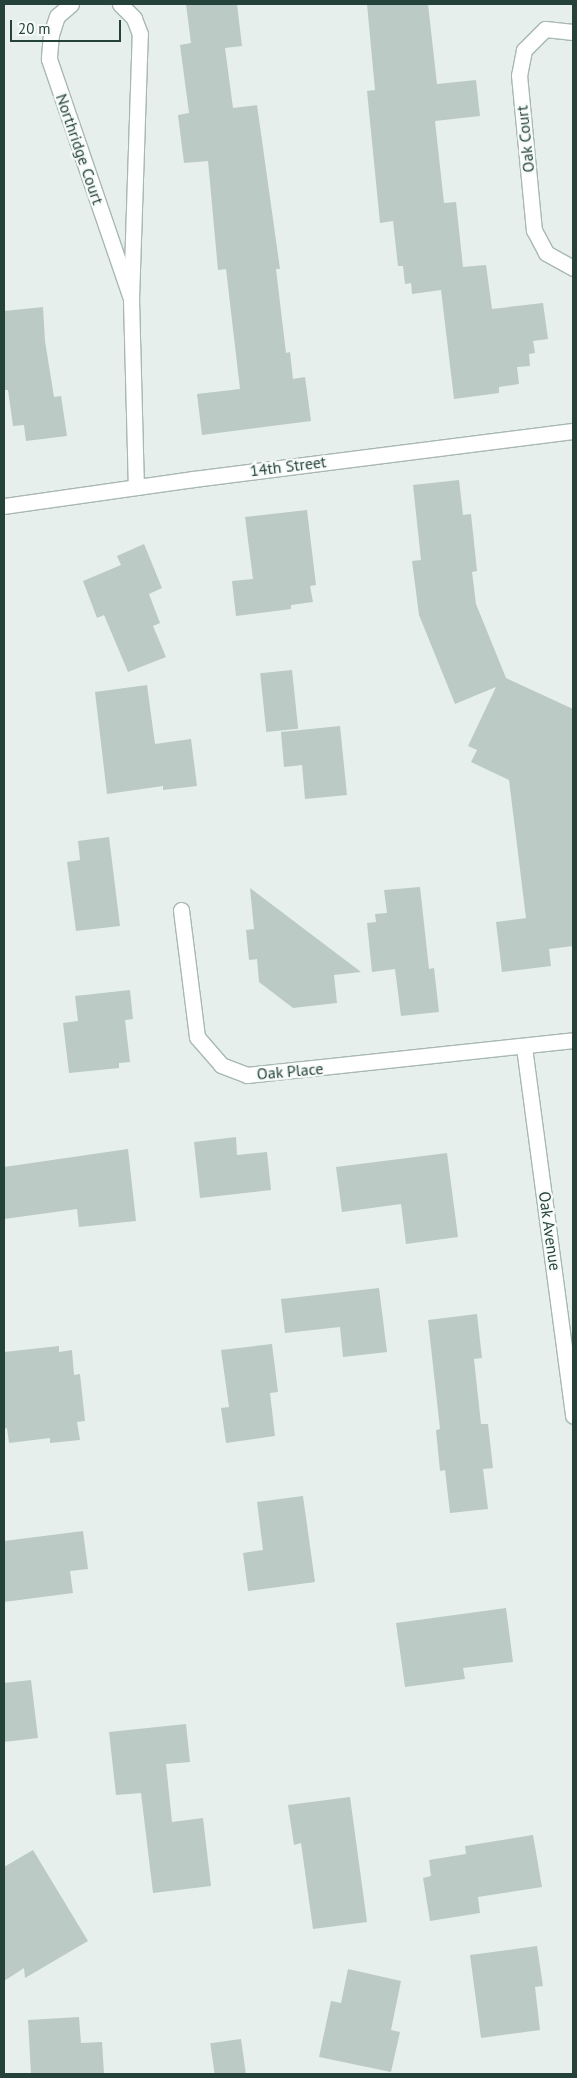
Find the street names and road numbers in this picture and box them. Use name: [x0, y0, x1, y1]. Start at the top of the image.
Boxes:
street label: Northridge Court: [52, 91, 108, 207]
street label: Oak Court: [512, 104, 538, 174]
street label: 14th Street: [249, 452, 327, 480]
street label: Oak Place: [256, 1059, 324, 1083]
street label: Oak Avenue: [535, 1190, 565, 1272]

